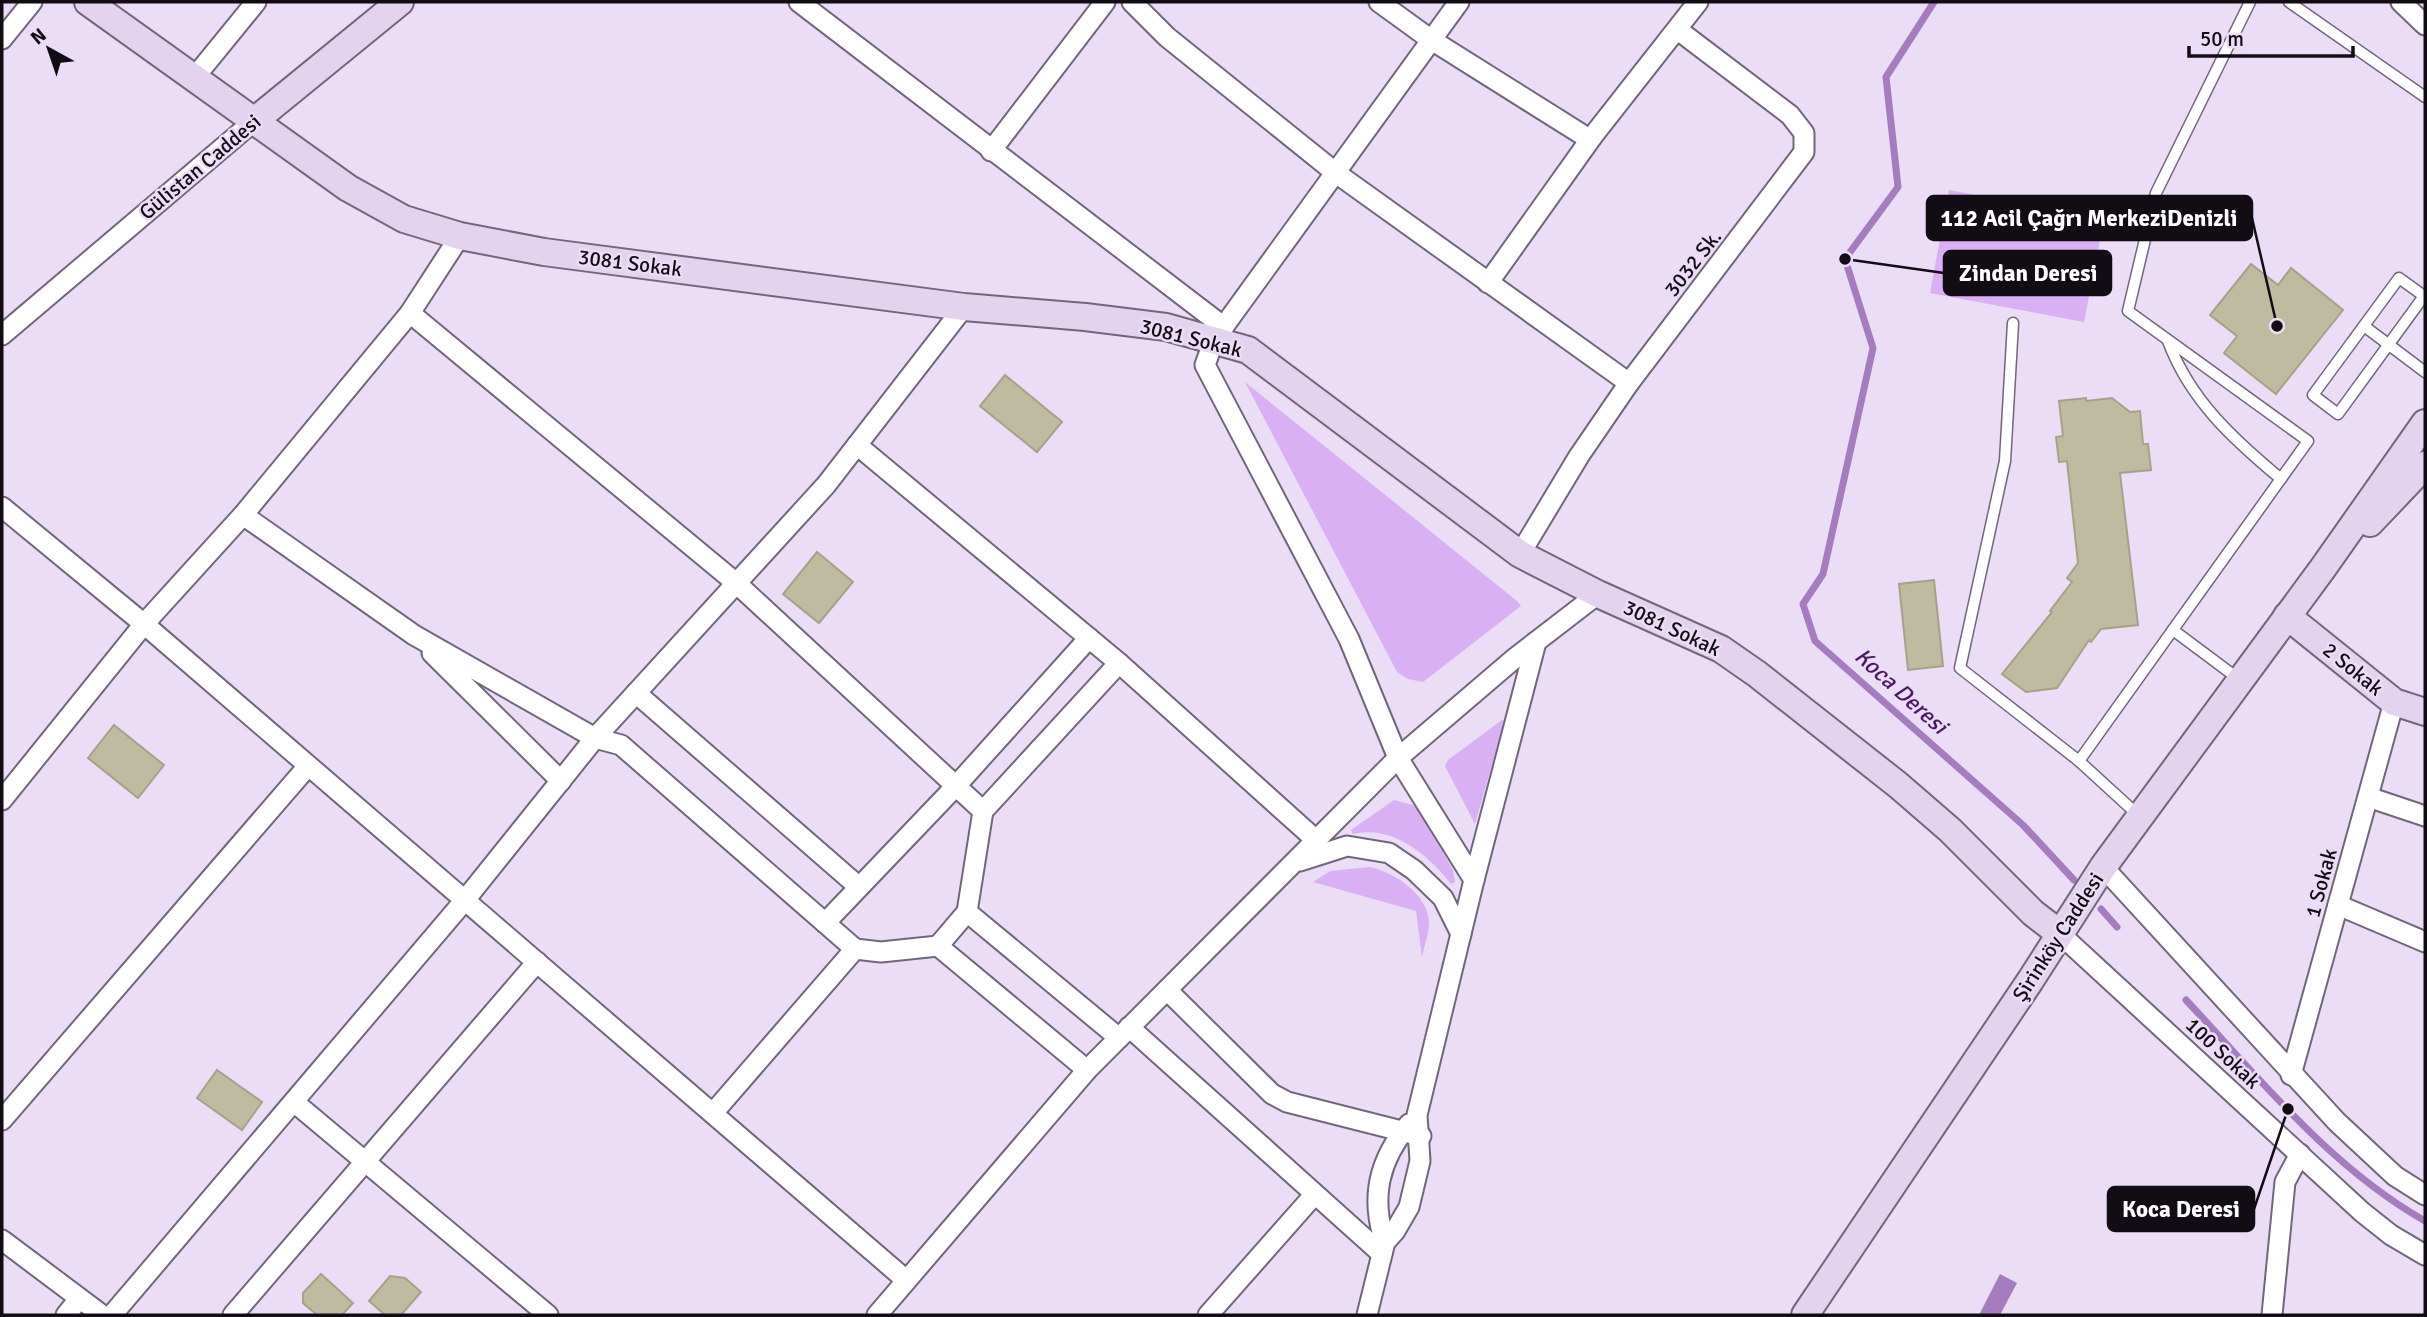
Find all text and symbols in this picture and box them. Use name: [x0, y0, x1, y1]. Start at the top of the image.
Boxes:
north arrow: [14, 14, 84, 84]
scale bar: [2189, 14, 2354, 58]
text: N: [26, 23, 51, 50]
text: 50 m: [2200, 26, 2244, 52]
street label: Gülistan Caddesi: [134, 109, 266, 225]
callout: 112 Acil Çağrı MerkeziDenizli: [1927, 196, 2252, 240]
text: 112 Acil Çağrı MerkeziDenizli: [1941, 204, 2237, 233]
street label: 3032 Sk.: [1659, 224, 1727, 302]
street label: 3081 Sokak: [577, 244, 684, 282]
callout: Zindan Deresi: [1944, 251, 2111, 295]
text: Zindan Deresi: [1959, 259, 2097, 288]
street label: 3081 Sokak: [1137, 313, 1245, 363]
street label: 3081 Sokak: [1619, 594, 1725, 662]
street label: 2 Sokak: [2318, 637, 2389, 702]
water label: Koca Deresi: [1849, 642, 1956, 742]
street label: 1 Sokak: [2299, 845, 2343, 920]
street label: Şirinköy Caddesi: [2007, 868, 2109, 1006]
street label: 100 Sokak: [2180, 1012, 2266, 1095]
callout: Koca Deresi: [2108, 1187, 2254, 1231]
text: Koca Deresi: [2122, 1195, 2240, 1224]

